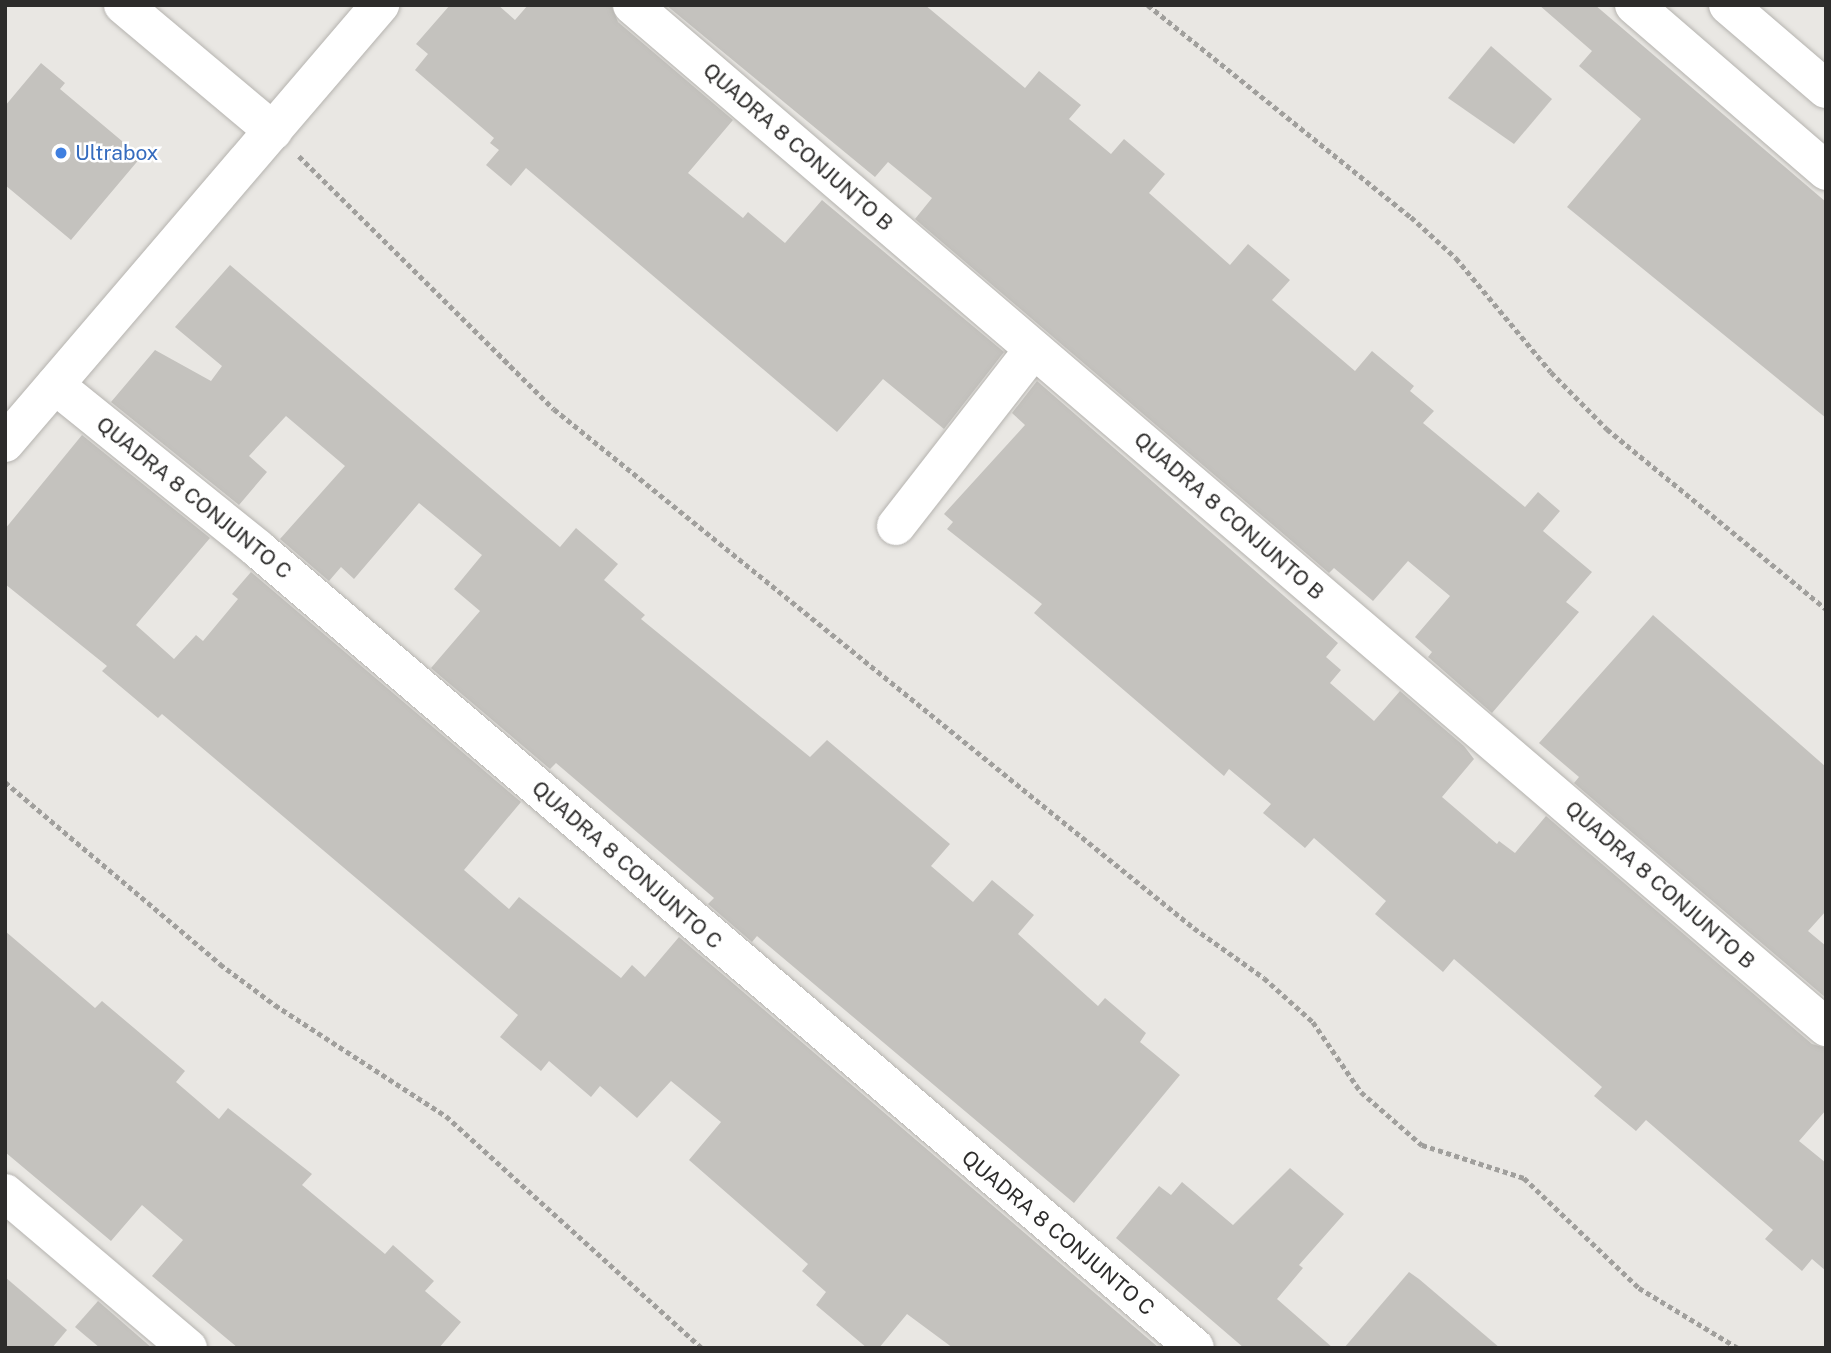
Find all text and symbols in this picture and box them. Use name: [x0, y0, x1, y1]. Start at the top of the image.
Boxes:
street label: QUADRA 8 CONJUNTO B: [698, 58, 898, 236]
place label: Ultrabox: [75, 140, 158, 166]
marker: Ultrabox: [53, 145, 69, 161]
street label: QUADRA 8 CONJUNTO C: [91, 412, 297, 584]
street label: QUADRA 8 CONJUNTO B: [1129, 427, 1329, 605]
street label: QUADRA 8 CONJUNTO C: [527, 776, 727, 954]
street label: QUADRA 8 CONJUNTO B: [1560, 796, 1760, 974]
street label: QUADRA 8 CONJUNTO C: [957, 1145, 1159, 1321]

